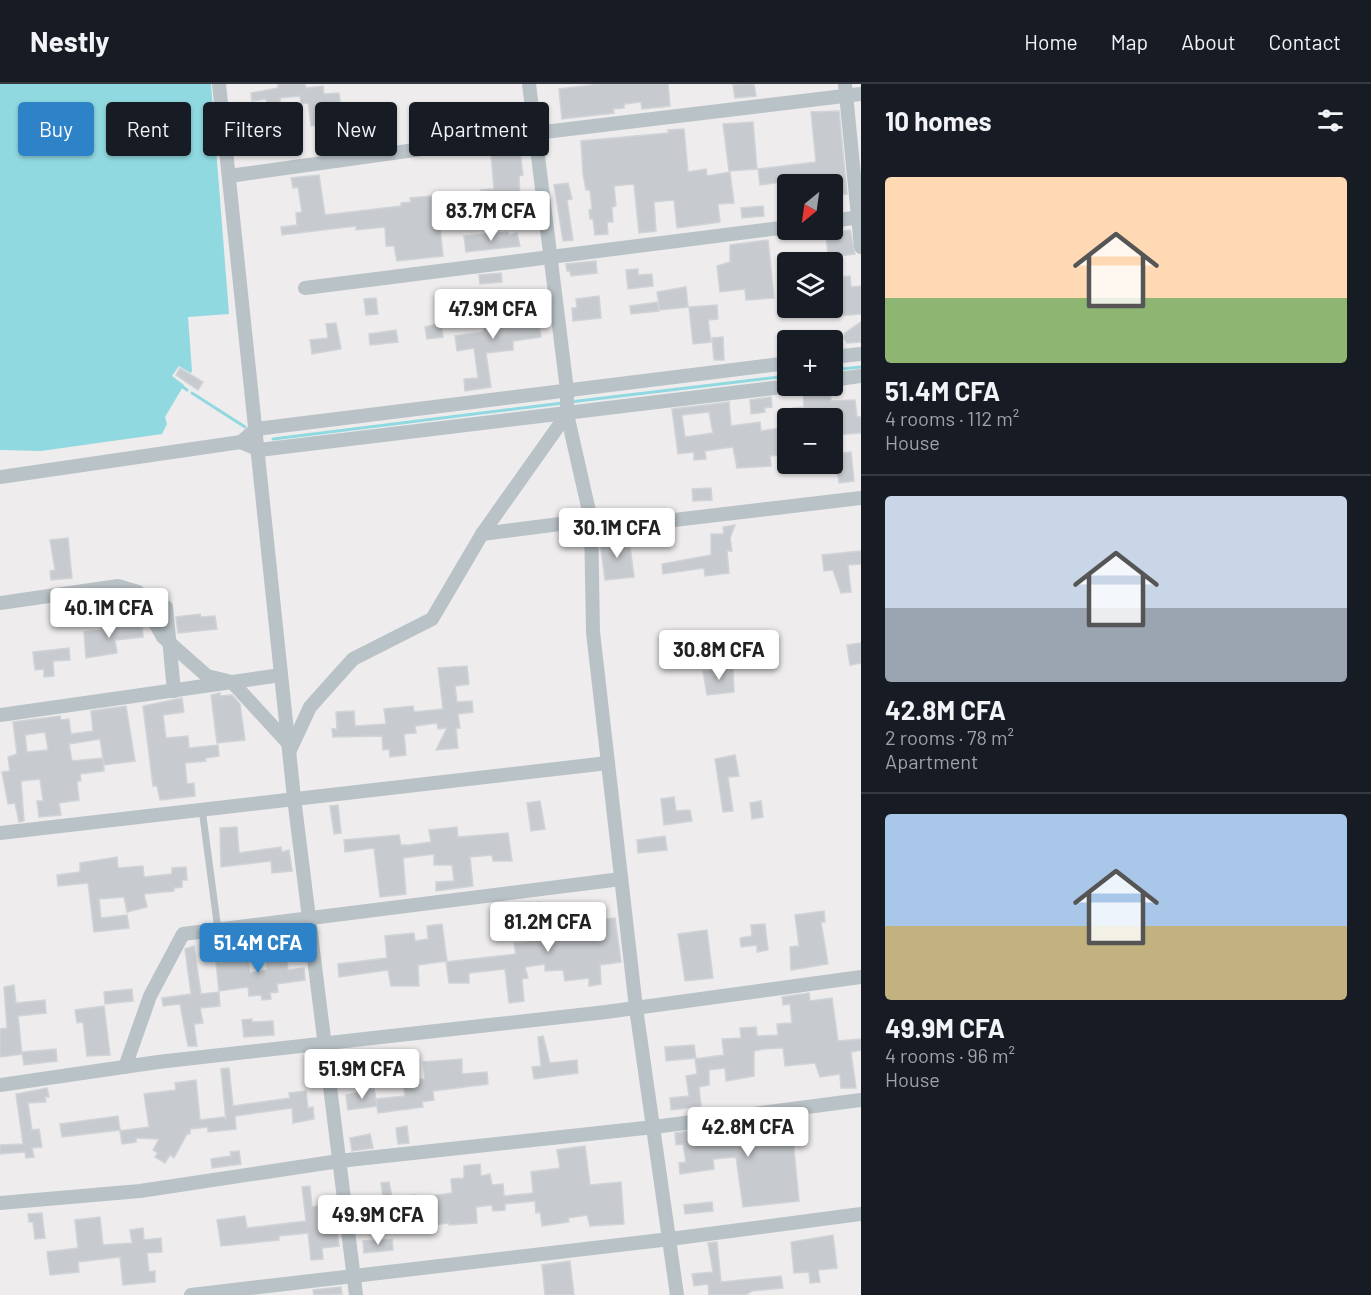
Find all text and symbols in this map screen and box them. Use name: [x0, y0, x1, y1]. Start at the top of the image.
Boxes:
text: Nestly: [30, 24, 109, 58]
text: Home: [1024, 29, 1078, 54]
text: Map: [1111, 29, 1148, 54]
text: About: [1181, 29, 1236, 54]
text: Contact: [1269, 29, 1341, 54]
chip: Buy: [18, 102, 94, 156]
chip: Rent: [106, 102, 191, 156]
chip: Filters: [203, 102, 303, 156]
chip: New: [315, 102, 397, 156]
chip: Apartment: [409, 102, 549, 156]
icon: filters: [1314, 104, 1347, 137]
text: 10 homes: [885, 105, 992, 136]
north arrow: [777, 174, 843, 240]
map controls: [777, 174, 843, 474]
pin: 83.7M CFA: [422, 191, 560, 242]
text: 83.7M CFA: [446, 198, 536, 222]
icon: home: [1062, 216, 1170, 324]
button: layers: [777, 252, 843, 318]
pin: 47.9M CFA: [424, 289, 562, 340]
text: 47.9M CFA: [449, 296, 537, 320]
button: +: [777, 330, 843, 396]
text: 51.4M CFA: [885, 375, 1000, 406]
text: 4 rooms · 112 m²: [885, 406, 1019, 430]
button: −: [777, 408, 843, 474]
text: House: [885, 430, 940, 454]
pin: 30.1M CFA: [548, 508, 686, 559]
text: 30.1M CFA: [573, 515, 661, 539]
icon: home: [1062, 535, 1170, 643]
pin: 40.1M CFA: [40, 588, 178, 639]
text: 40.1M CFA: [64, 595, 154, 619]
pin: 30.8M CFA: [650, 630, 788, 681]
text: 30.8M CFA: [673, 637, 765, 661]
text: 42.8M CFA: [885, 694, 1006, 725]
text: 2 rooms · 78 m²: [885, 725, 1014, 749]
text: Apartment: [885, 749, 978, 773]
icon: home: [1062, 853, 1170, 961]
pin: 81.2M CFA: [479, 902, 617, 953]
text: 81.2M CFA: [504, 909, 592, 933]
pin: 51.4M CFA: [189, 923, 327, 974]
text: 51.4M CFA: [214, 930, 302, 954]
text: 49.9M CFA: [885, 1012, 1005, 1043]
text: 4 rooms · 96 m²: [885, 1043, 1015, 1067]
pin: 51.9M CFA: [293, 1049, 431, 1100]
text: 51.9M CFA: [318, 1056, 406, 1080]
text: House: [885, 1067, 940, 1091]
pin: 42.8M CFA: [679, 1107, 817, 1158]
text: 42.8M CFA: [701, 1114, 795, 1138]
pin: 49.9M CFA: [309, 1195, 447, 1246]
text: 49.9M CFA: [332, 1202, 424, 1226]

